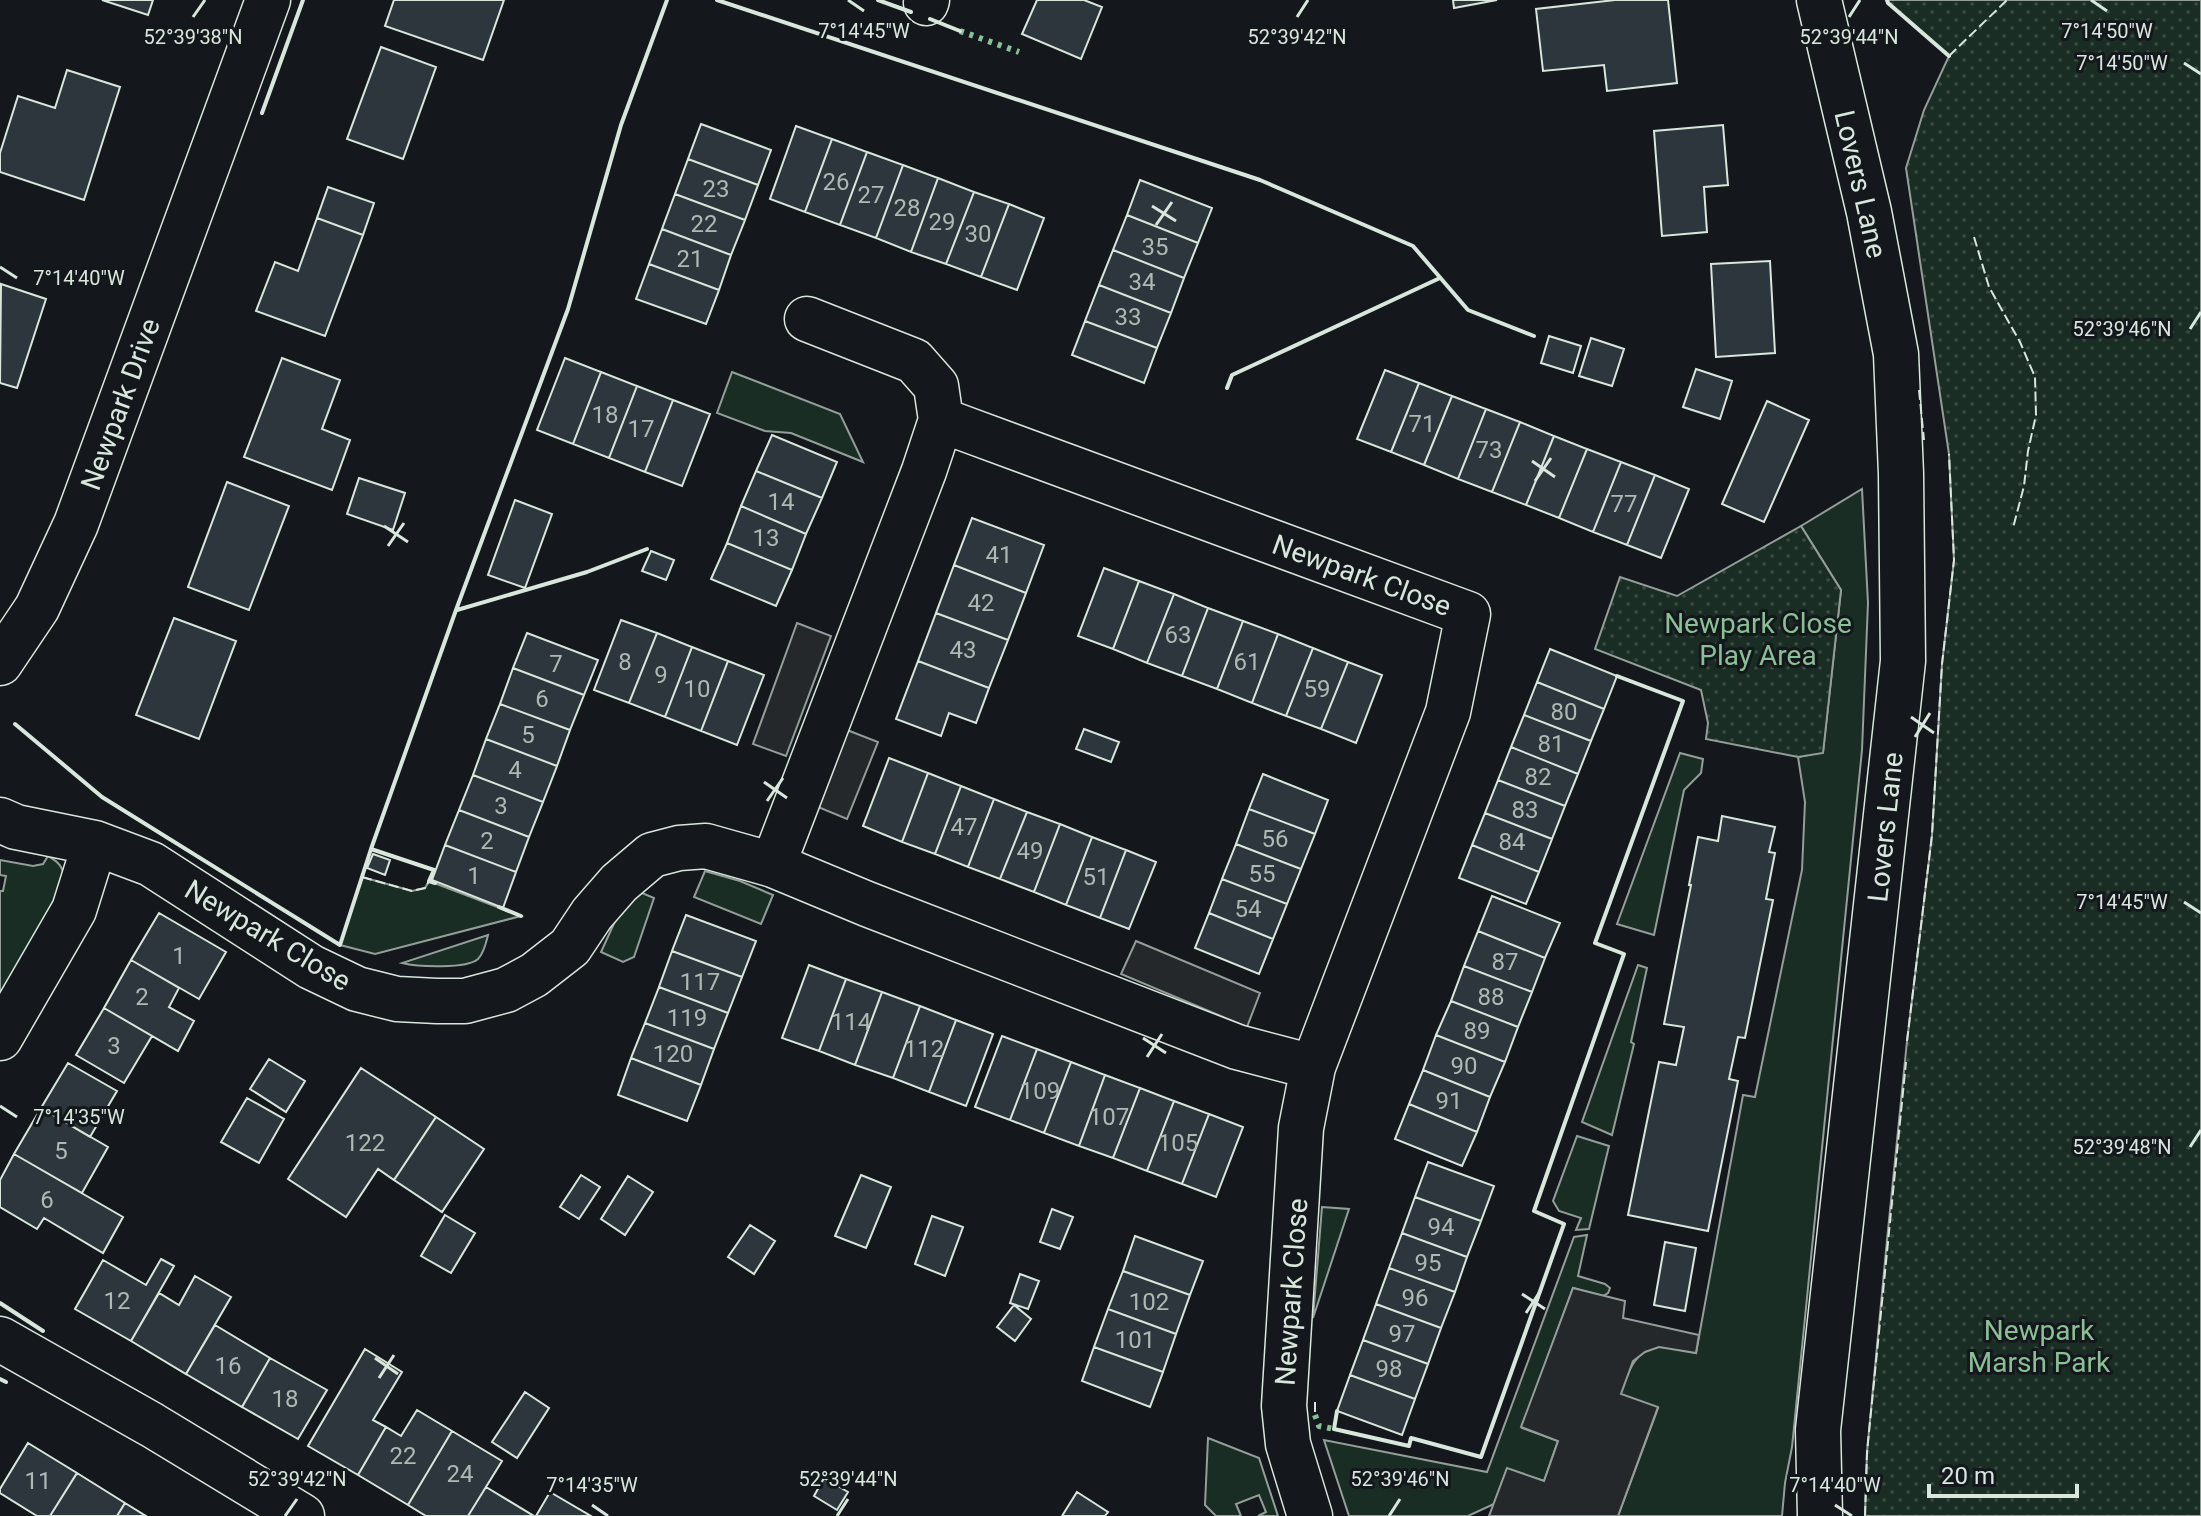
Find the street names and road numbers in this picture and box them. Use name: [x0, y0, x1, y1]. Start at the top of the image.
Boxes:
street label: Lovers Lane: [1827, 107, 1894, 261]
street label: Newpark Drive: [74, 314, 167, 495]
street label: Newpark Close: [1268, 528, 1456, 623]
street label: Lovers Lane: [1861, 750, 1910, 904]
street label: Newpark Close: [179, 873, 357, 998]
street label: Newpark Close: [1268, 1197, 1315, 1387]

